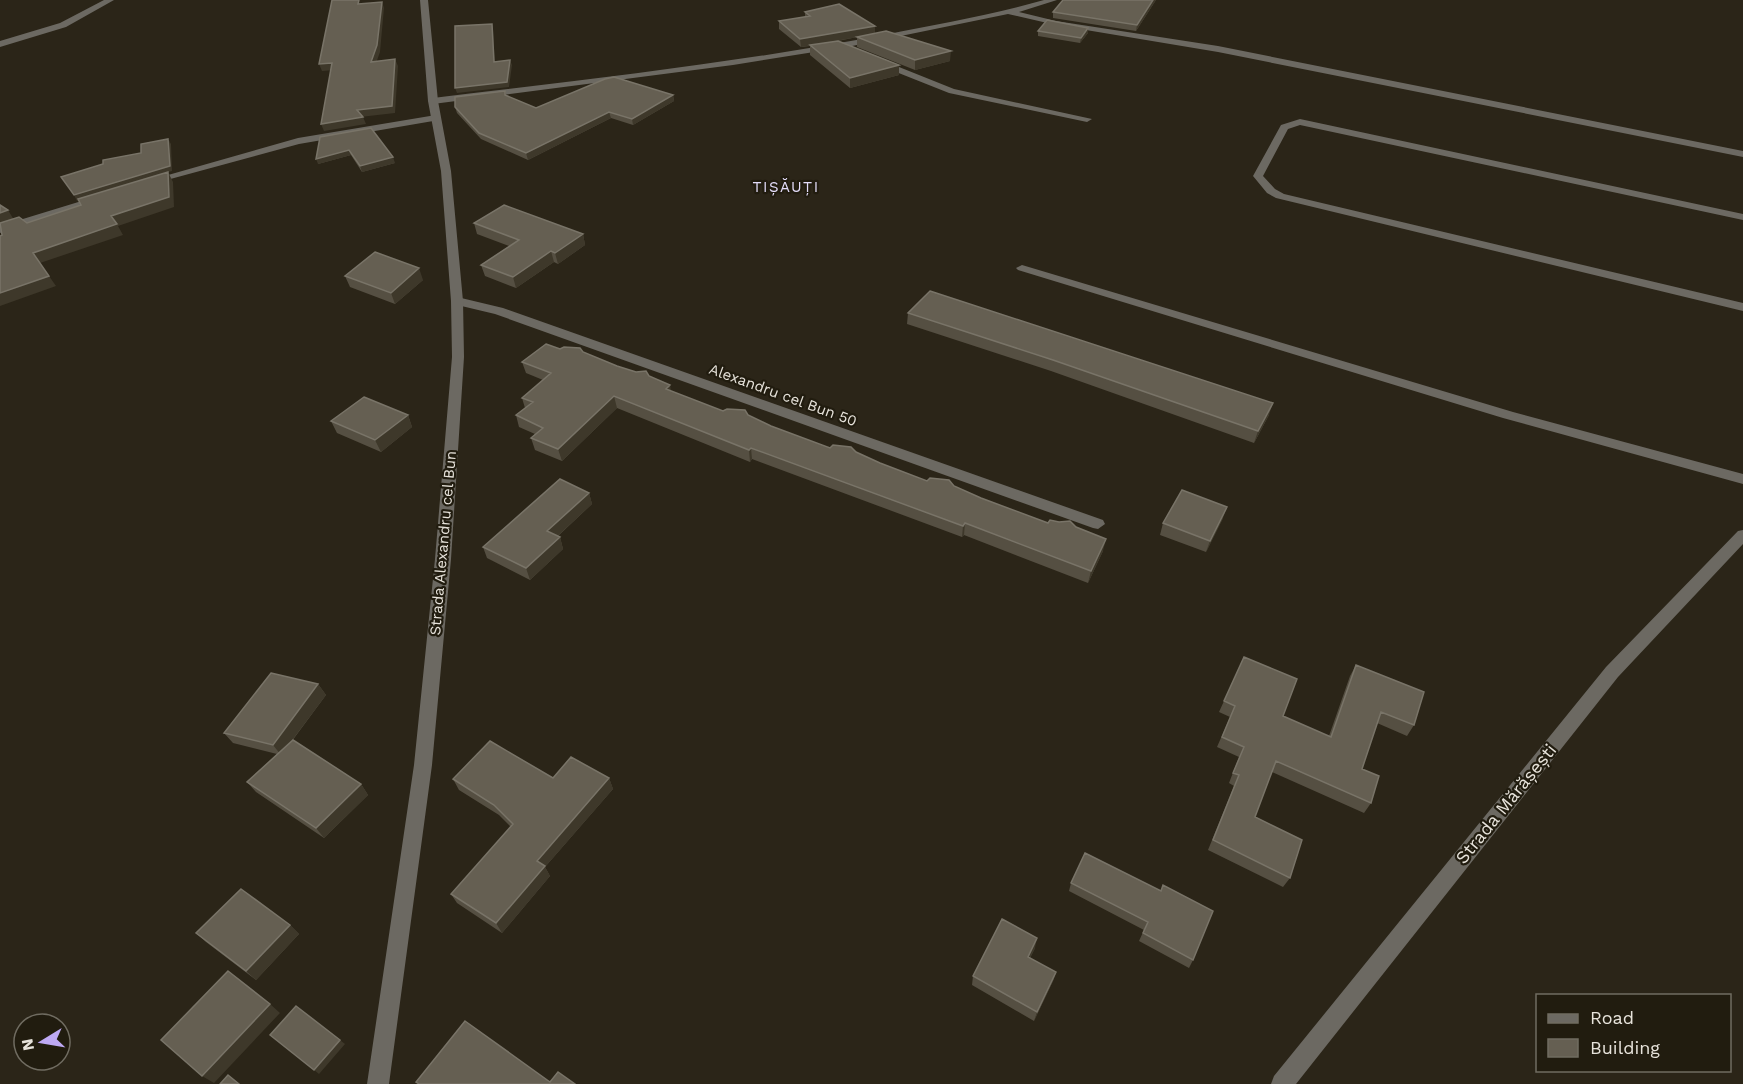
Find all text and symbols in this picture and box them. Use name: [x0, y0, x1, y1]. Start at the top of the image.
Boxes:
district label: TIȘĂUȚI: [752, 178, 820, 196]
street label: Alexandru cel Bun 50: [707, 360, 859, 430]
street label: Strada Alexandru cel Bun: [426, 450, 460, 636]
street label: Strada Mărășești: [1451, 740, 1560, 868]
legend: [1536, 994, 1731, 1072]
text: Road: [1590, 1007, 1634, 1028]
north arrow: [12, 1012, 72, 1072]
text: N: [17, 1037, 38, 1052]
text: Building: [1590, 1037, 1660, 1058]

